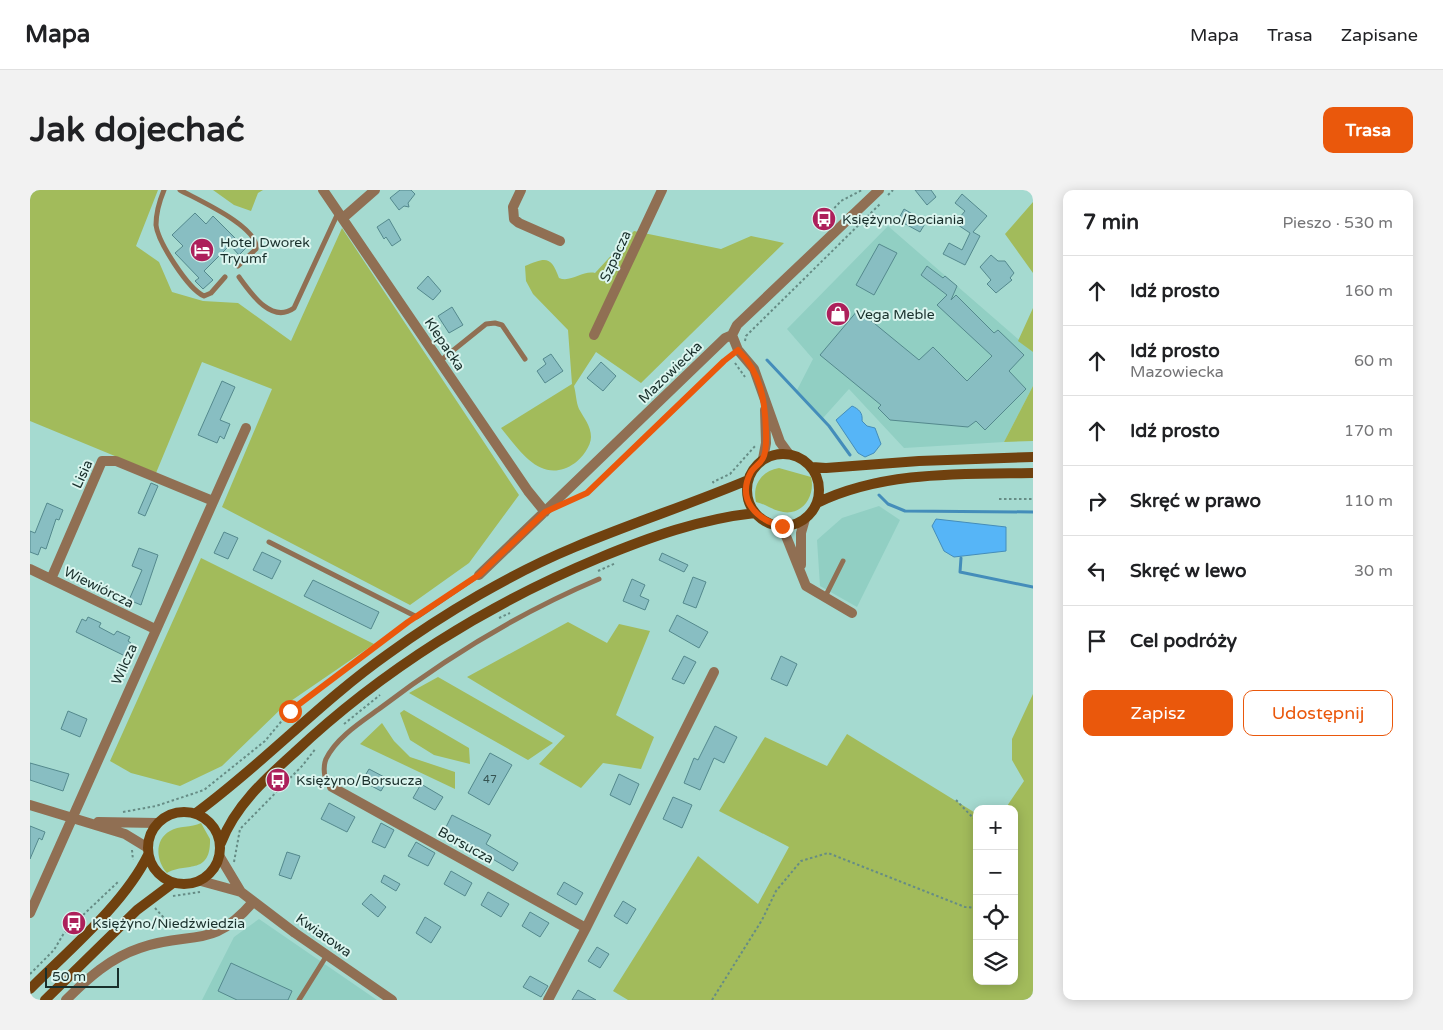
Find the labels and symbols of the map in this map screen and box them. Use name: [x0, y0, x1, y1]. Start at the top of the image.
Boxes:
bus stop icon: Księżyno/Bociania: [811, 206, 837, 232]
place label: Księżyno/Bociania: [842, 211, 964, 228]
street label: Szpacza: [596, 228, 635, 285]
place label: Hotel Dworek Tryumf: [220, 234, 310, 267]
hotel icon: Hotel Dworek Tryumf: [189, 237, 215, 263]
shop icon: Vega Meble: [825, 301, 851, 327]
place label: Vega Meble: [856, 306, 935, 323]
street label: Klepacka: [421, 315, 468, 374]
street label: Mazowiecka: [635, 338, 706, 407]
street label: Lisia: [68, 457, 96, 491]
route end: [771, 515, 794, 538]
street label: Wiewiórcza: [61, 563, 137, 612]
street label: Wilcza: [108, 641, 141, 687]
route start: [279, 700, 302, 723]
bus stop icon: Księżyno/Borsucza: [265, 767, 291, 793]
place label: Księżyno/Borsucza: [296, 772, 422, 789]
house number: 47: [483, 773, 497, 786]
street label: Borsucza: [435, 823, 497, 868]
bus stop icon: Księżyno/Niedźwiedzia: [61, 910, 87, 936]
street label: Kwiatowa: [293, 910, 355, 961]
place label: Księżyno/Niedźwiedzia: [92, 915, 245, 932]
scale bar: [45, 965, 119, 988]

